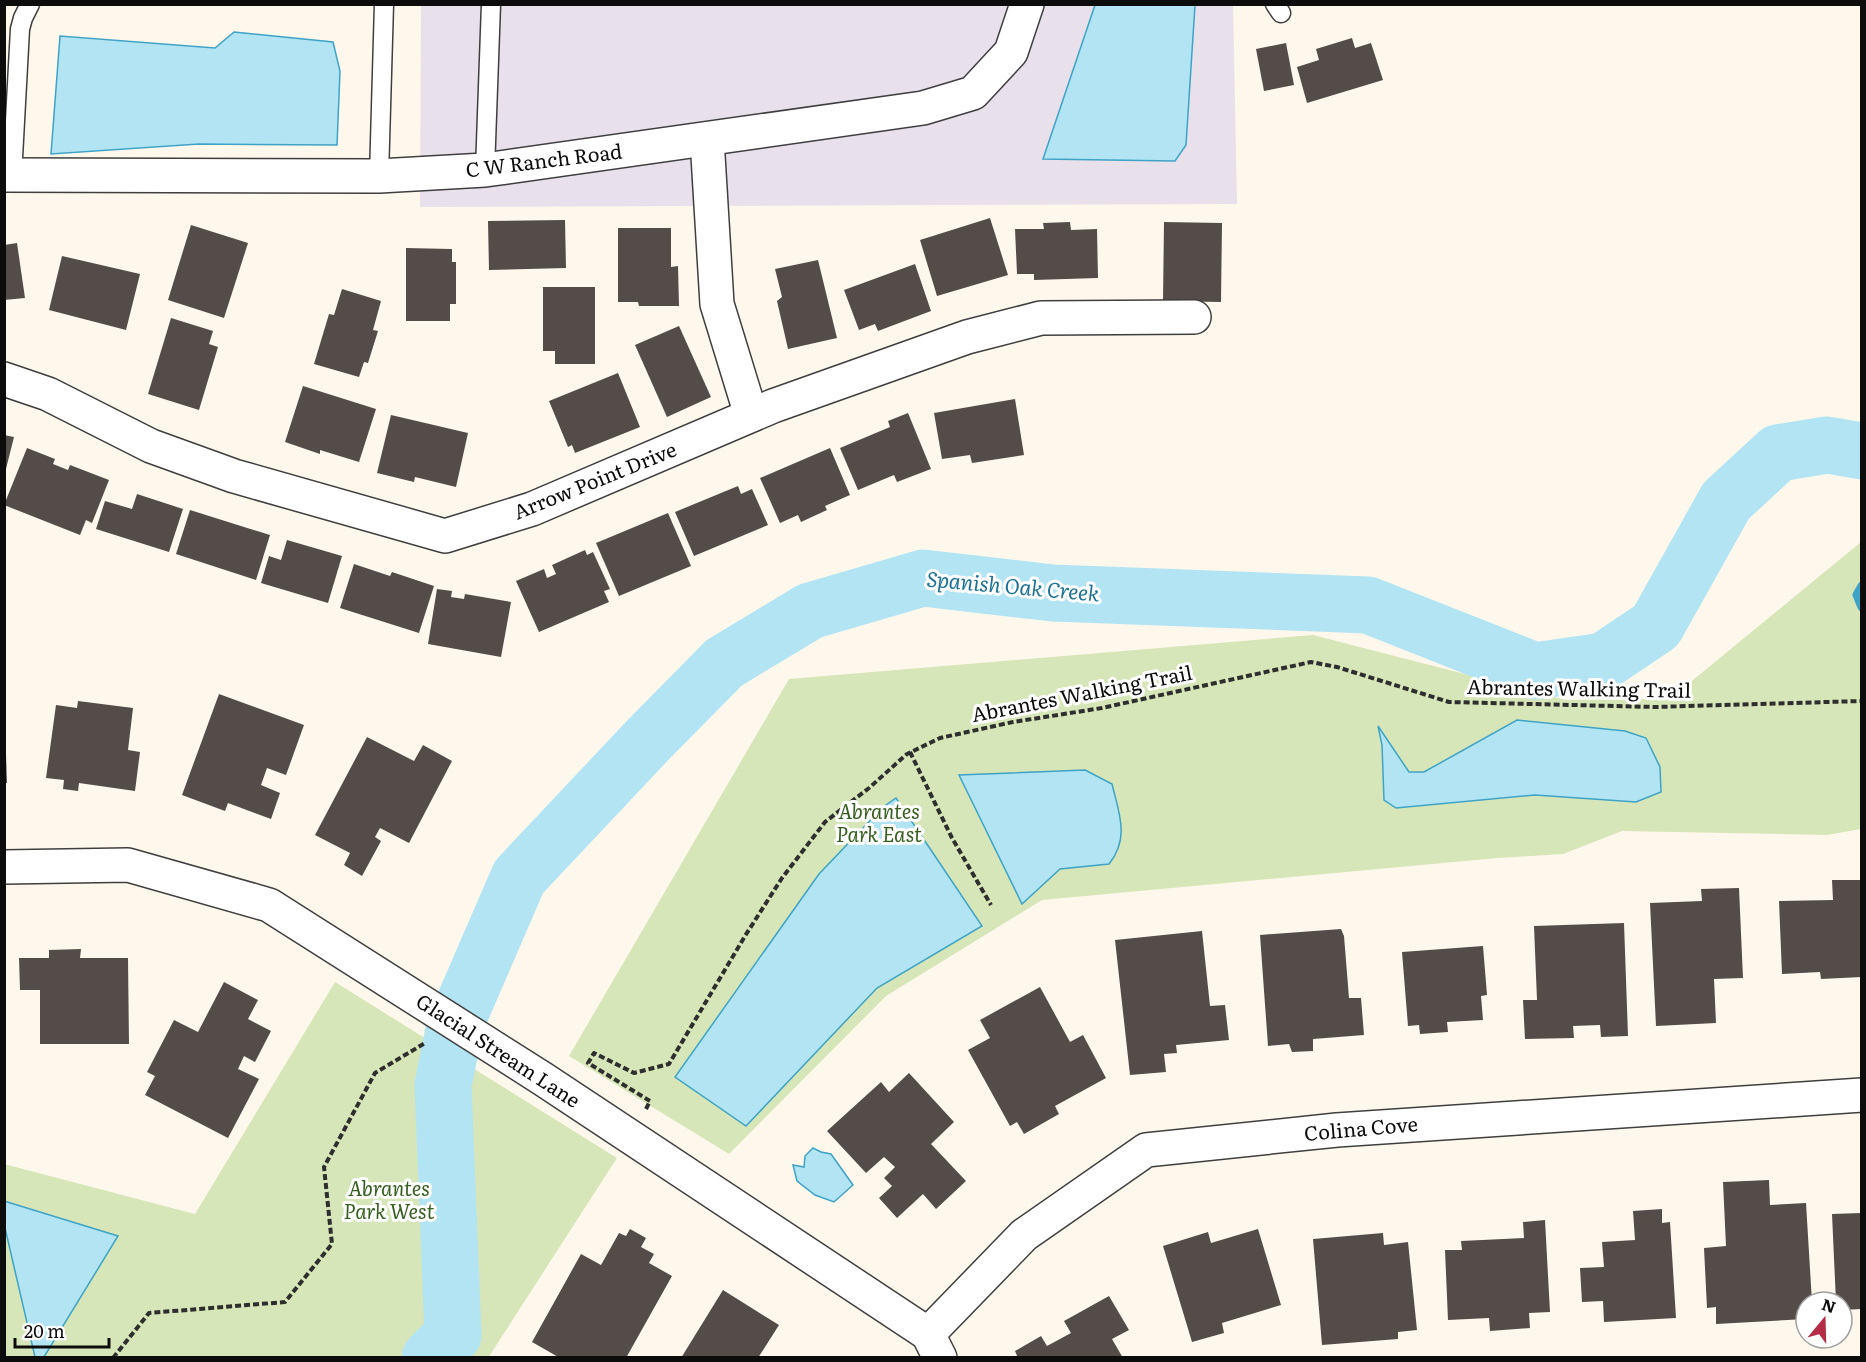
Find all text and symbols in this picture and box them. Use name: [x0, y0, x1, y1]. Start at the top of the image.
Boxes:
street label: C W Ranch Road: [464, 135, 624, 183]
street label: Arrow Point Drive: [508, 433, 680, 526]
water label: Spanish Oak Creek: [926, 562, 1101, 608]
street label: Abrantes Walking Trail: [969, 656, 1195, 728]
street label: Abrantes Walking Trail: [1467, 670, 1692, 704]
park label: Abrantes Park East: [836, 795, 922, 848]
street label: Glacial Stream Lane: [411, 985, 587, 1114]
street label: Colina Cove: [1303, 1107, 1419, 1147]
park label: Abrantes Park West: [344, 1172, 434, 1225]
north arrow: [1794, 1290, 1854, 1350]
text: N: [1819, 1291, 1839, 1318]
scale bar: [15, 1311, 110, 1349]
text: 20 m: [24, 1317, 65, 1344]

